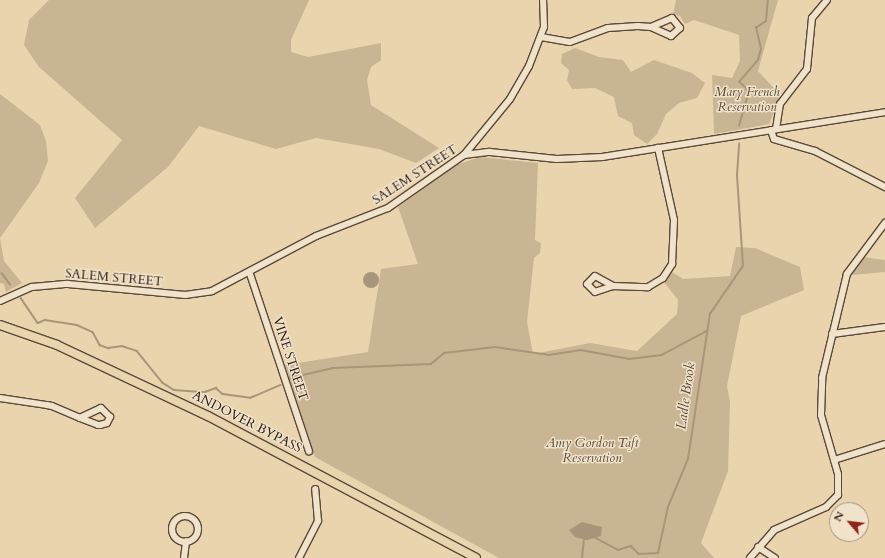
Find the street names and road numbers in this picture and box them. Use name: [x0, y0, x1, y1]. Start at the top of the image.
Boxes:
street label: SALEM STREET: [370, 142, 460, 208]
street label: SALEM STREET: [64, 266, 164, 290]
street label: VINE STREET: [269, 315, 311, 403]
street label: ANDOVER BYPASS: [190, 388, 304, 456]

